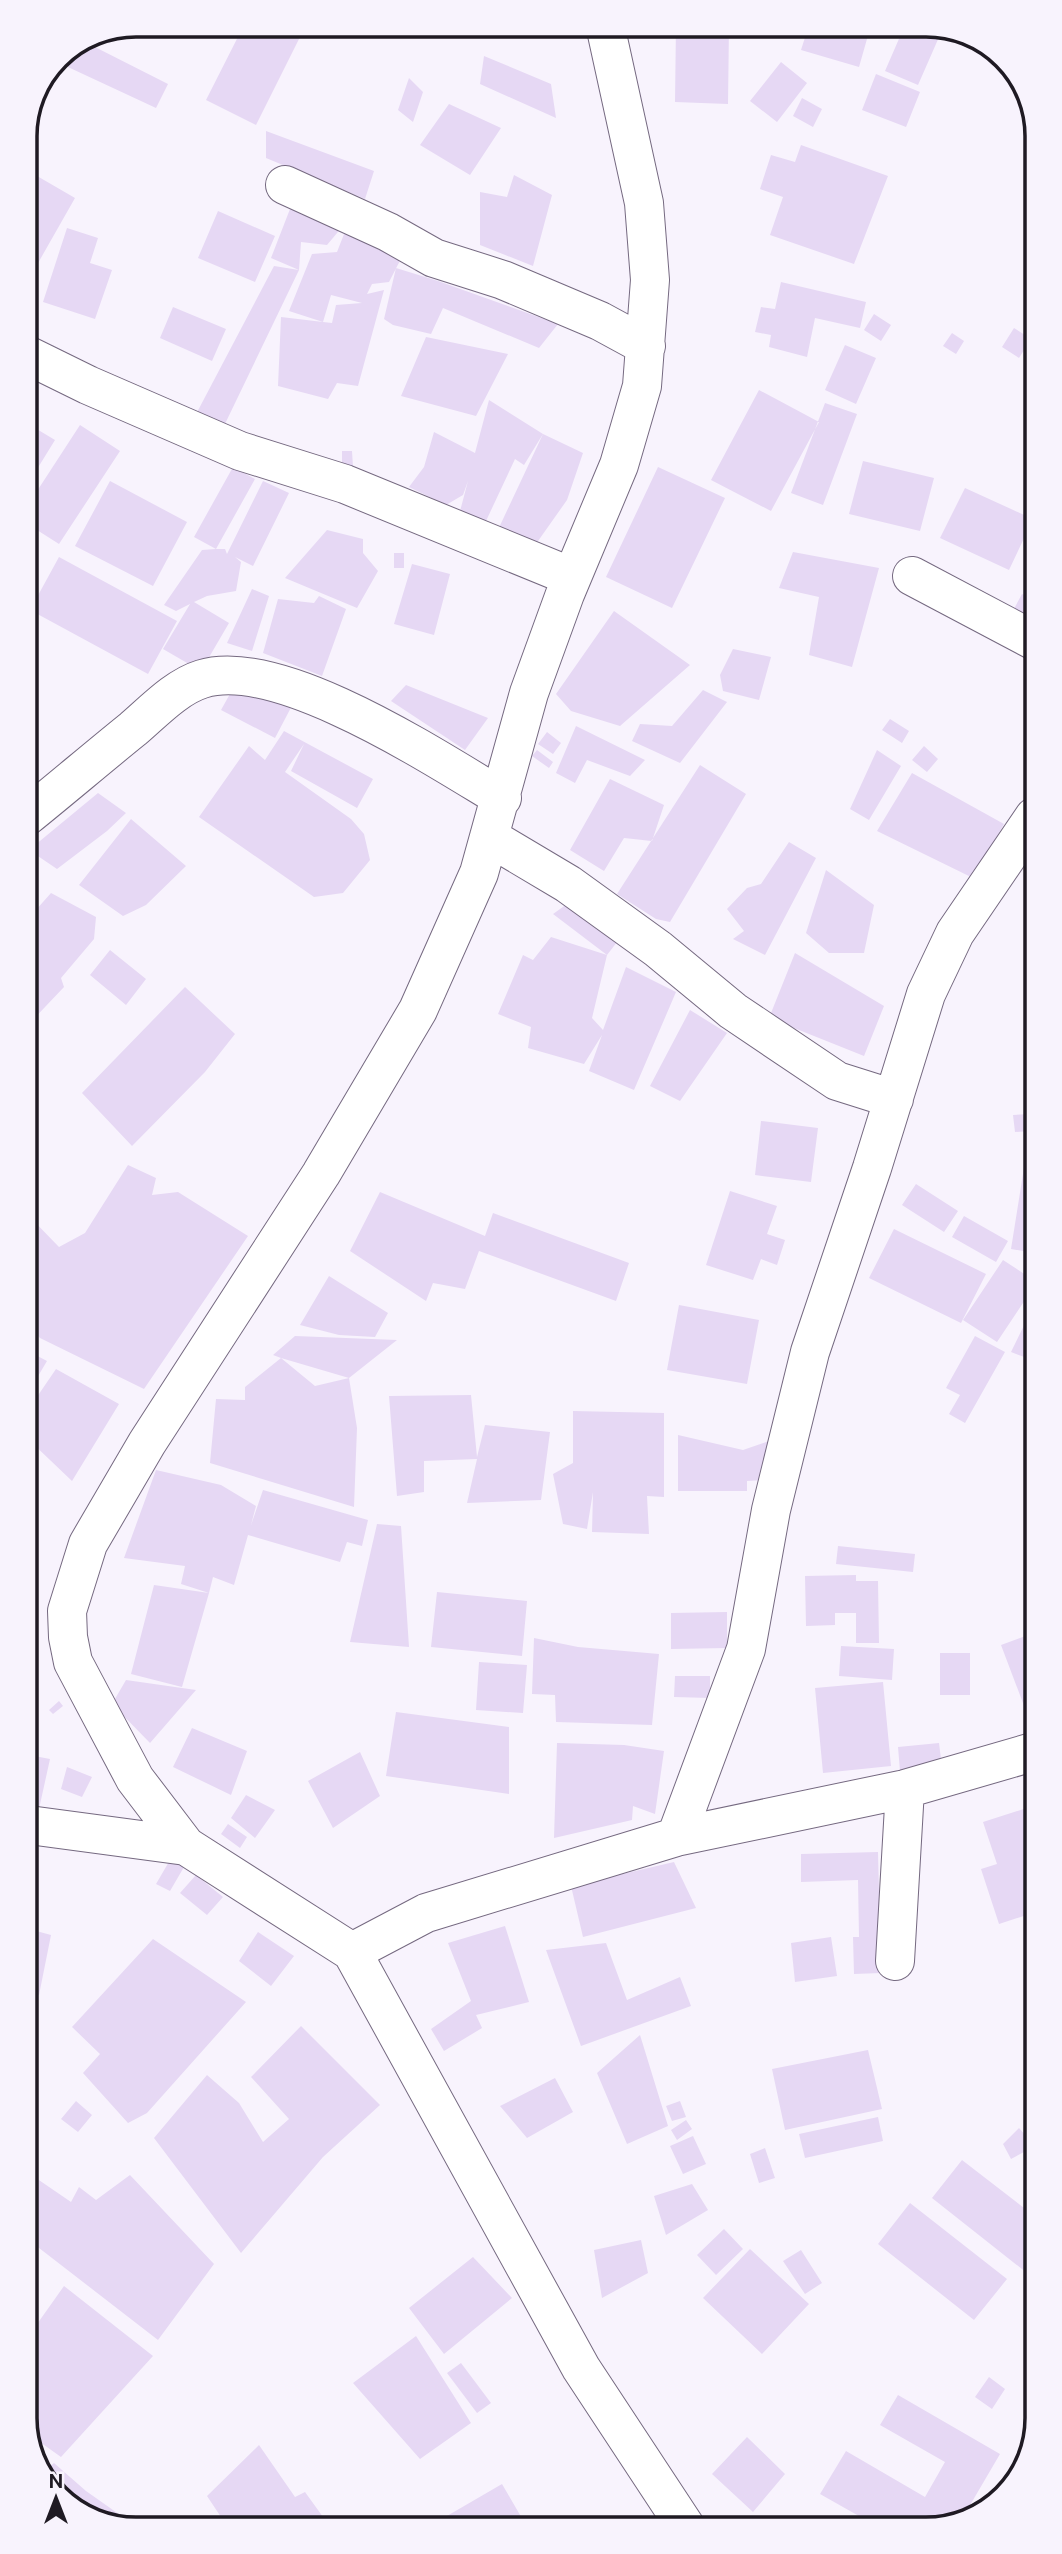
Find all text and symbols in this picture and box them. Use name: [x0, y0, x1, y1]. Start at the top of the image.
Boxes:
north arrow: [21, 2463, 91, 2533]
text: N: [49, 2470, 63, 2492]

